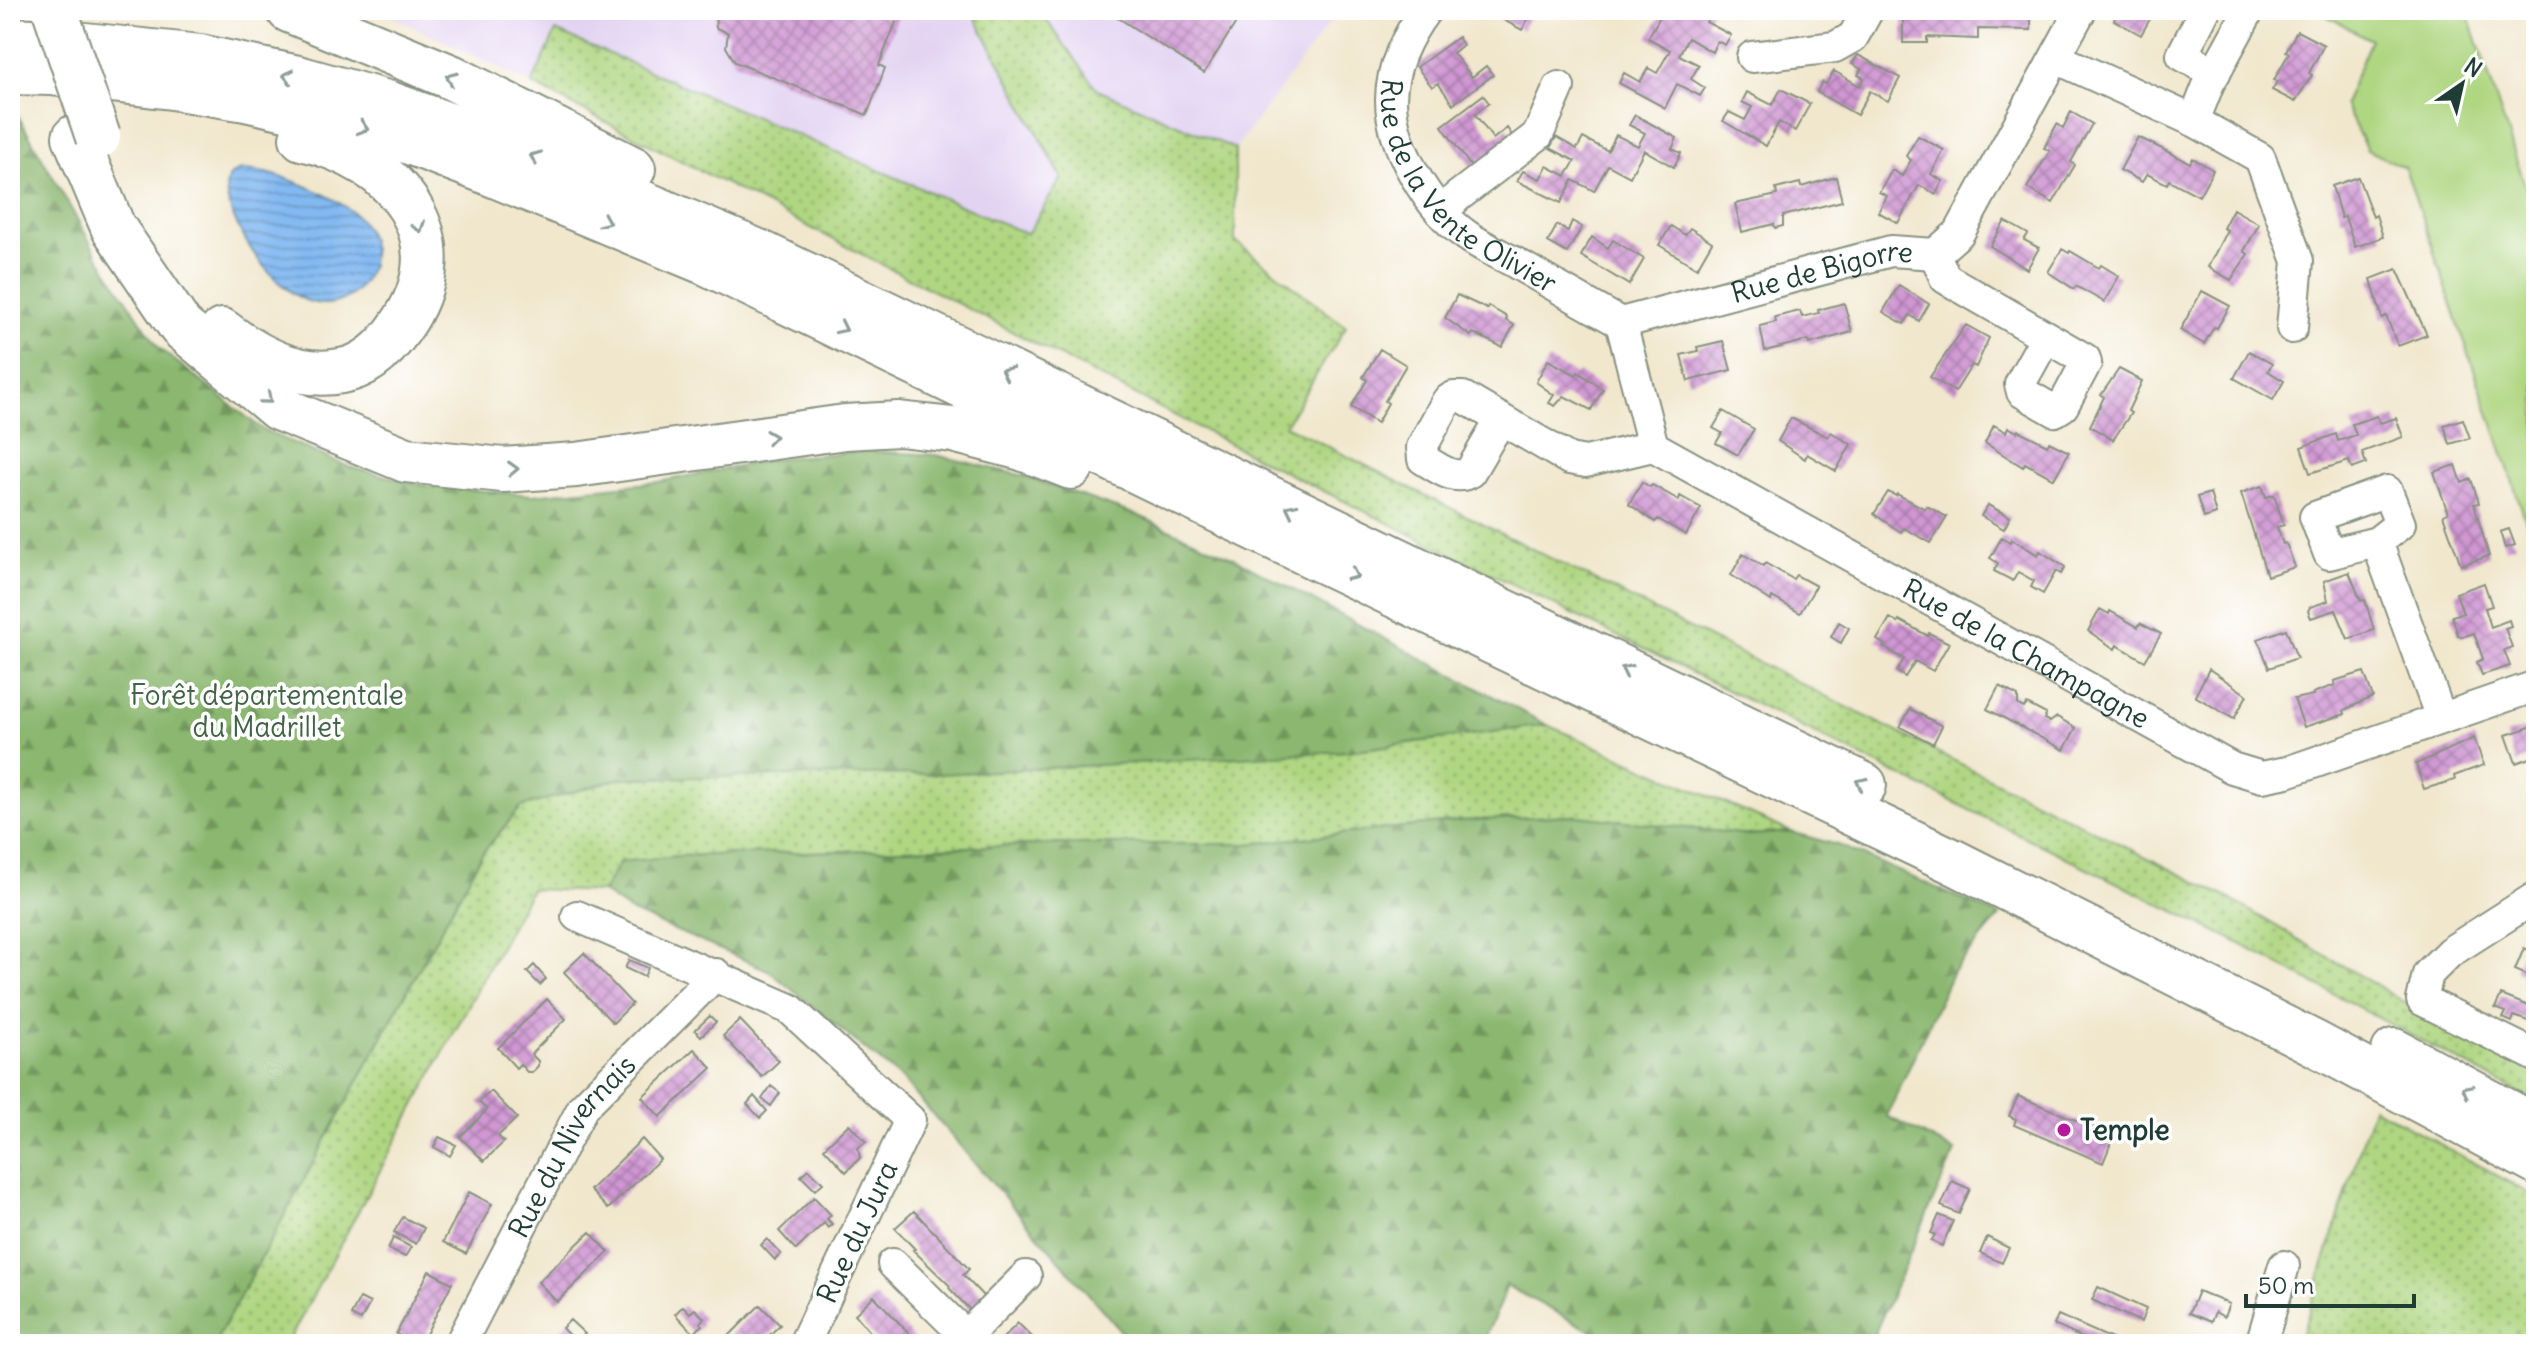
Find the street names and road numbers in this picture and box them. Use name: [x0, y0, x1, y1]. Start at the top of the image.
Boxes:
street label: Rue de la Vente Olivier: [1373, 77, 1563, 301]
street label: Rue de Bigorre: [1727, 233, 1914, 311]
street label: Rue de la Champagne: [1896, 571, 2156, 736]
street label: Rue du Nivernais: [500, 1047, 643, 1244]
street label: Rue du Jura: [808, 1155, 906, 1309]

